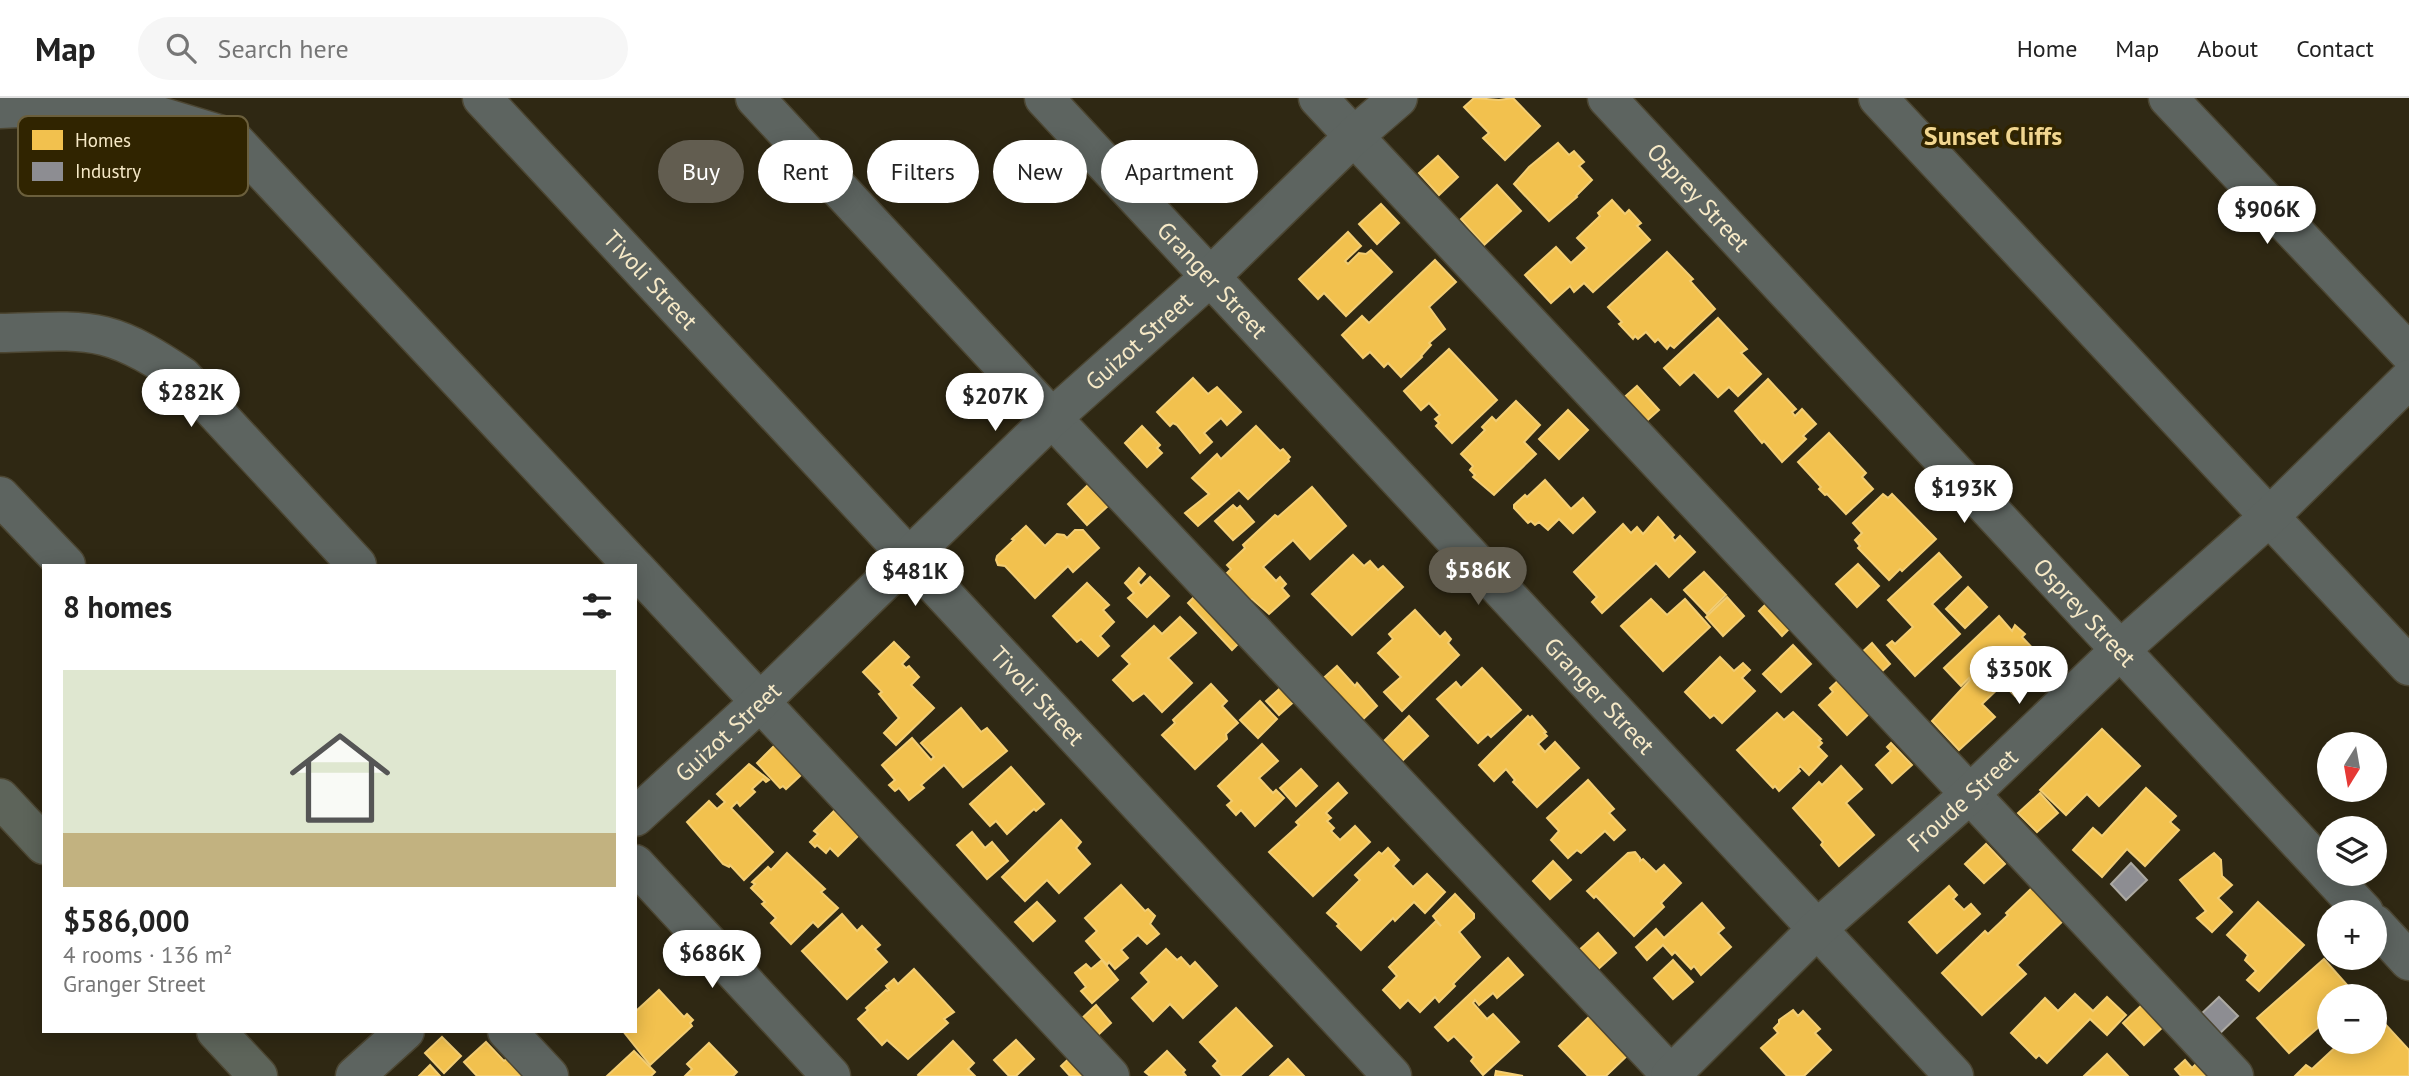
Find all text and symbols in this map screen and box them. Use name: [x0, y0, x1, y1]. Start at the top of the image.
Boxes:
search box: [138, 17, 628, 80]
text: Map: [35, 27, 96, 70]
icon: search: [162, 29, 200, 67]
text: Search here: [218, 32, 349, 65]
text: Home: [2017, 33, 2077, 64]
text: Map: [2115, 33, 2159, 64]
text: About: [2197, 33, 2258, 64]
text: Contact: [2296, 33, 2374, 64]
legend: [18, 116, 248, 196]
district label: Sunset Cliffs: [1924, 119, 2062, 152]
text: Homes: [75, 128, 131, 152]
street label: Osprey Street: [1641, 136, 1757, 258]
chip: Buy: [658, 140, 744, 203]
chip: Rent: [758, 140, 853, 203]
chip: Filters: [867, 140, 979, 203]
chip: New: [993, 140, 1087, 203]
chip: Apartment: [1101, 140, 1258, 203]
text: Industry: [75, 159, 141, 183]
pin: $906K: [2218, 186, 2316, 246]
text: $906K: [2234, 194, 2300, 223]
street label: Granger Street: [1151, 214, 1275, 345]
street label: Tivoli Street: [597, 223, 705, 336]
street label: Guizot Street: [1078, 285, 1198, 397]
pin: $282K: [142, 370, 240, 429]
pin: $207K: [946, 374, 1044, 433]
text: $282K: [158, 377, 224, 406]
text: $207K: [962, 381, 1028, 410]
pin: $193K: [1915, 466, 2013, 525]
text: $193K: [1931, 473, 1997, 502]
pin: $586K: [1429, 547, 1527, 607]
pin: $481K: [866, 548, 964, 608]
street label: Osprey Street: [2027, 551, 2143, 673]
text: $586K: [1445, 555, 1511, 584]
text: $481K: [882, 556, 948, 585]
text: 8 homes: [63, 587, 172, 626]
icon: filters: [578, 587, 616, 625]
street label: Granger Street: [1538, 630, 1662, 760]
street label: Tivoli Street: [984, 639, 1092, 752]
pin: $350K: [1970, 646, 2068, 706]
text: $350K: [1986, 654, 2052, 683]
street label: Guizot Street: [668, 675, 787, 788]
icon: home: [277, 715, 403, 841]
north arrow: [2317, 732, 2387, 802]
map controls: [2317, 732, 2387, 1054]
street label: Froude Street: [1900, 741, 2024, 858]
button: layers: [2317, 816, 2387, 886]
button: +: [2317, 900, 2387, 970]
text: $586,000: [63, 901, 190, 940]
pin: $686K: [663, 930, 761, 990]
text: $686K: [679, 938, 745, 967]
text: 4 rooms · 136 m²: [63, 940, 232, 969]
text: Granger Street: [63, 969, 206, 998]
button: −: [2317, 984, 2387, 1054]

